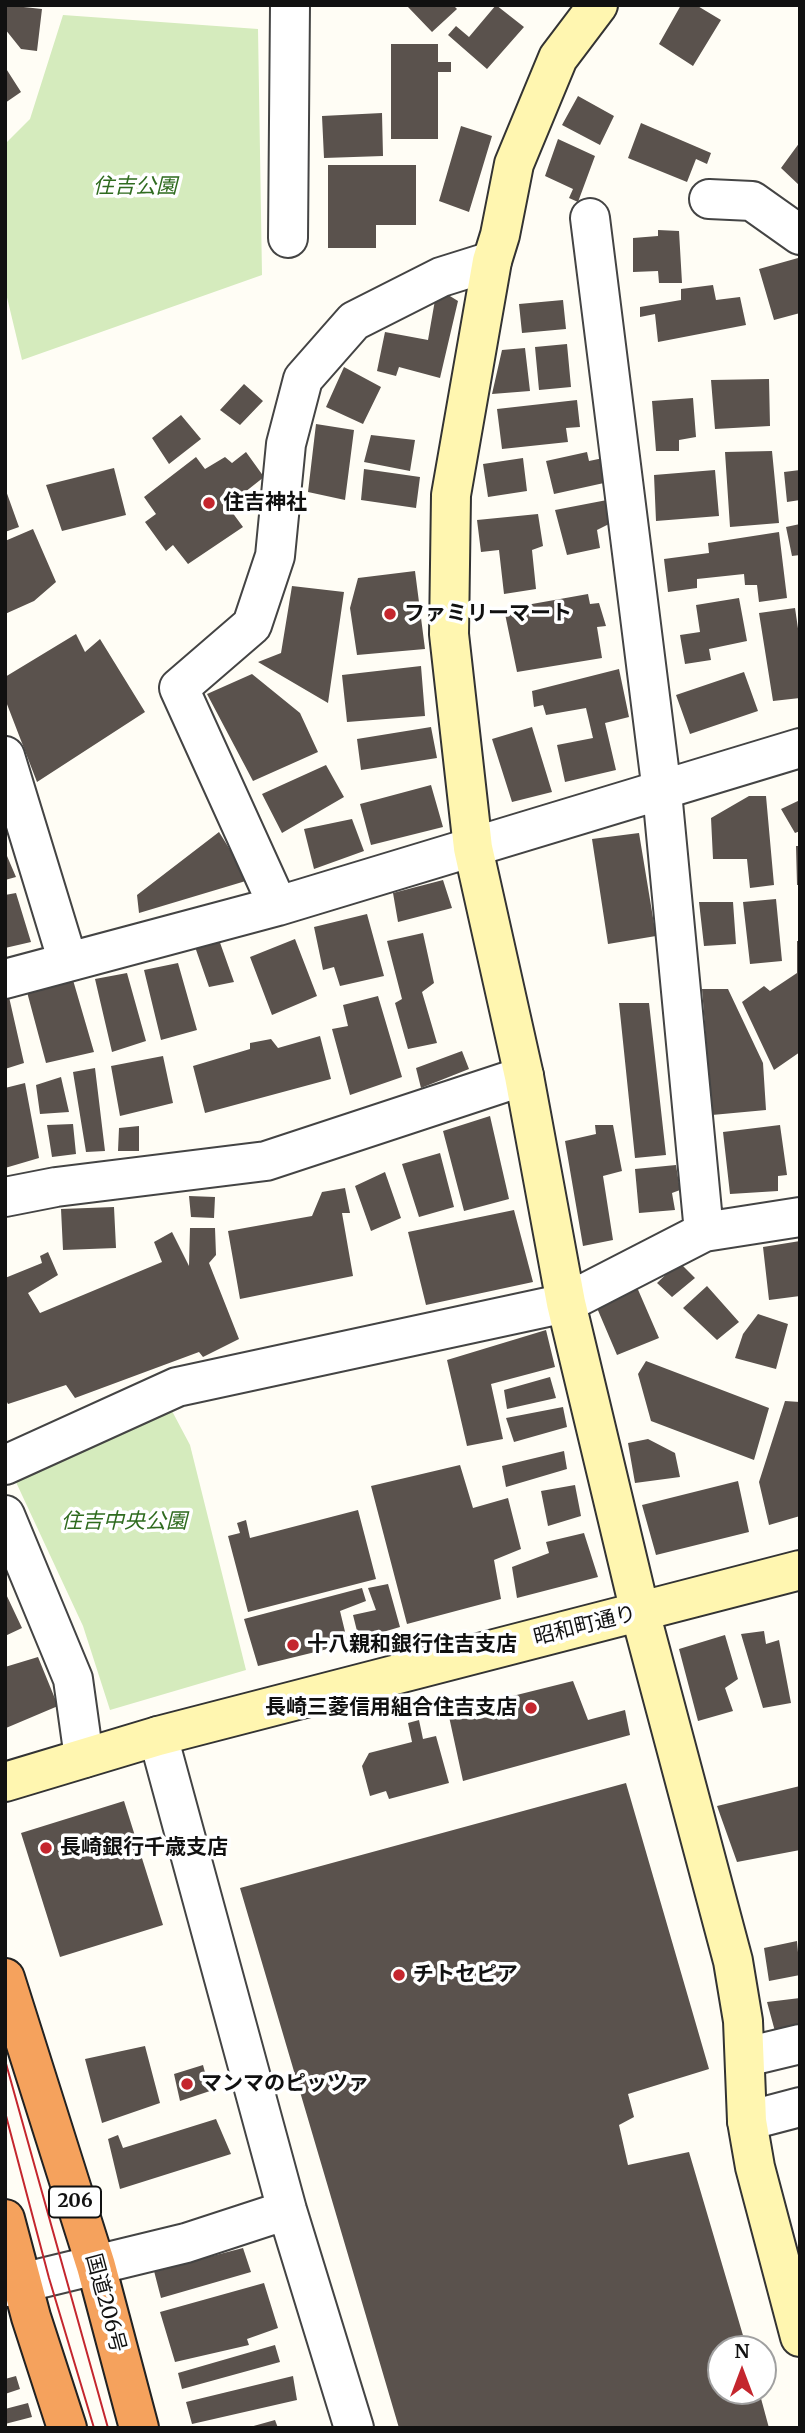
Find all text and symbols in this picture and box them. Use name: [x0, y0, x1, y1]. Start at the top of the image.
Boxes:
park label: 住吉公園: [93, 174, 177, 200]
place label: 住吉神社: [223, 490, 307, 516]
marker: 住吉神社: [201, 495, 217, 511]
place label: ファミリーマート: [404, 601, 572, 627]
marker: ファミリーマート: [382, 606, 398, 622]
park label: 住吉中央公園: [61, 1509, 187, 1535]
street label: 昭和町通り: [531, 1601, 639, 1651]
place label: 十八親和銀行住吉支店: [307, 1632, 517, 1658]
marker: 十八親和銀行住吉支店: [285, 1637, 301, 1653]
place label: 長崎三菱信用組合住吉支店: [265, 1695, 517, 1721]
marker: 長崎三菱信用組合住吉支店: [523, 1700, 539, 1716]
place label: 長崎銀行千歳支店: [60, 1835, 228, 1861]
marker: 長崎銀行千歳支店: [38, 1840, 54, 1856]
place label: チトセピア: [413, 1962, 518, 1988]
marker: チトセピア: [391, 1967, 407, 1983]
place label: マンマのピッツァ: [201, 2071, 369, 2097]
marker: マンマのピッツァ: [179, 2076, 195, 2092]
road number: 206: [49, 2186, 101, 2218]
street label: 国道206号: [80, 2251, 130, 2355]
north arrow: [707, 2335, 777, 2405]
text: N: [734, 2339, 750, 2363]

